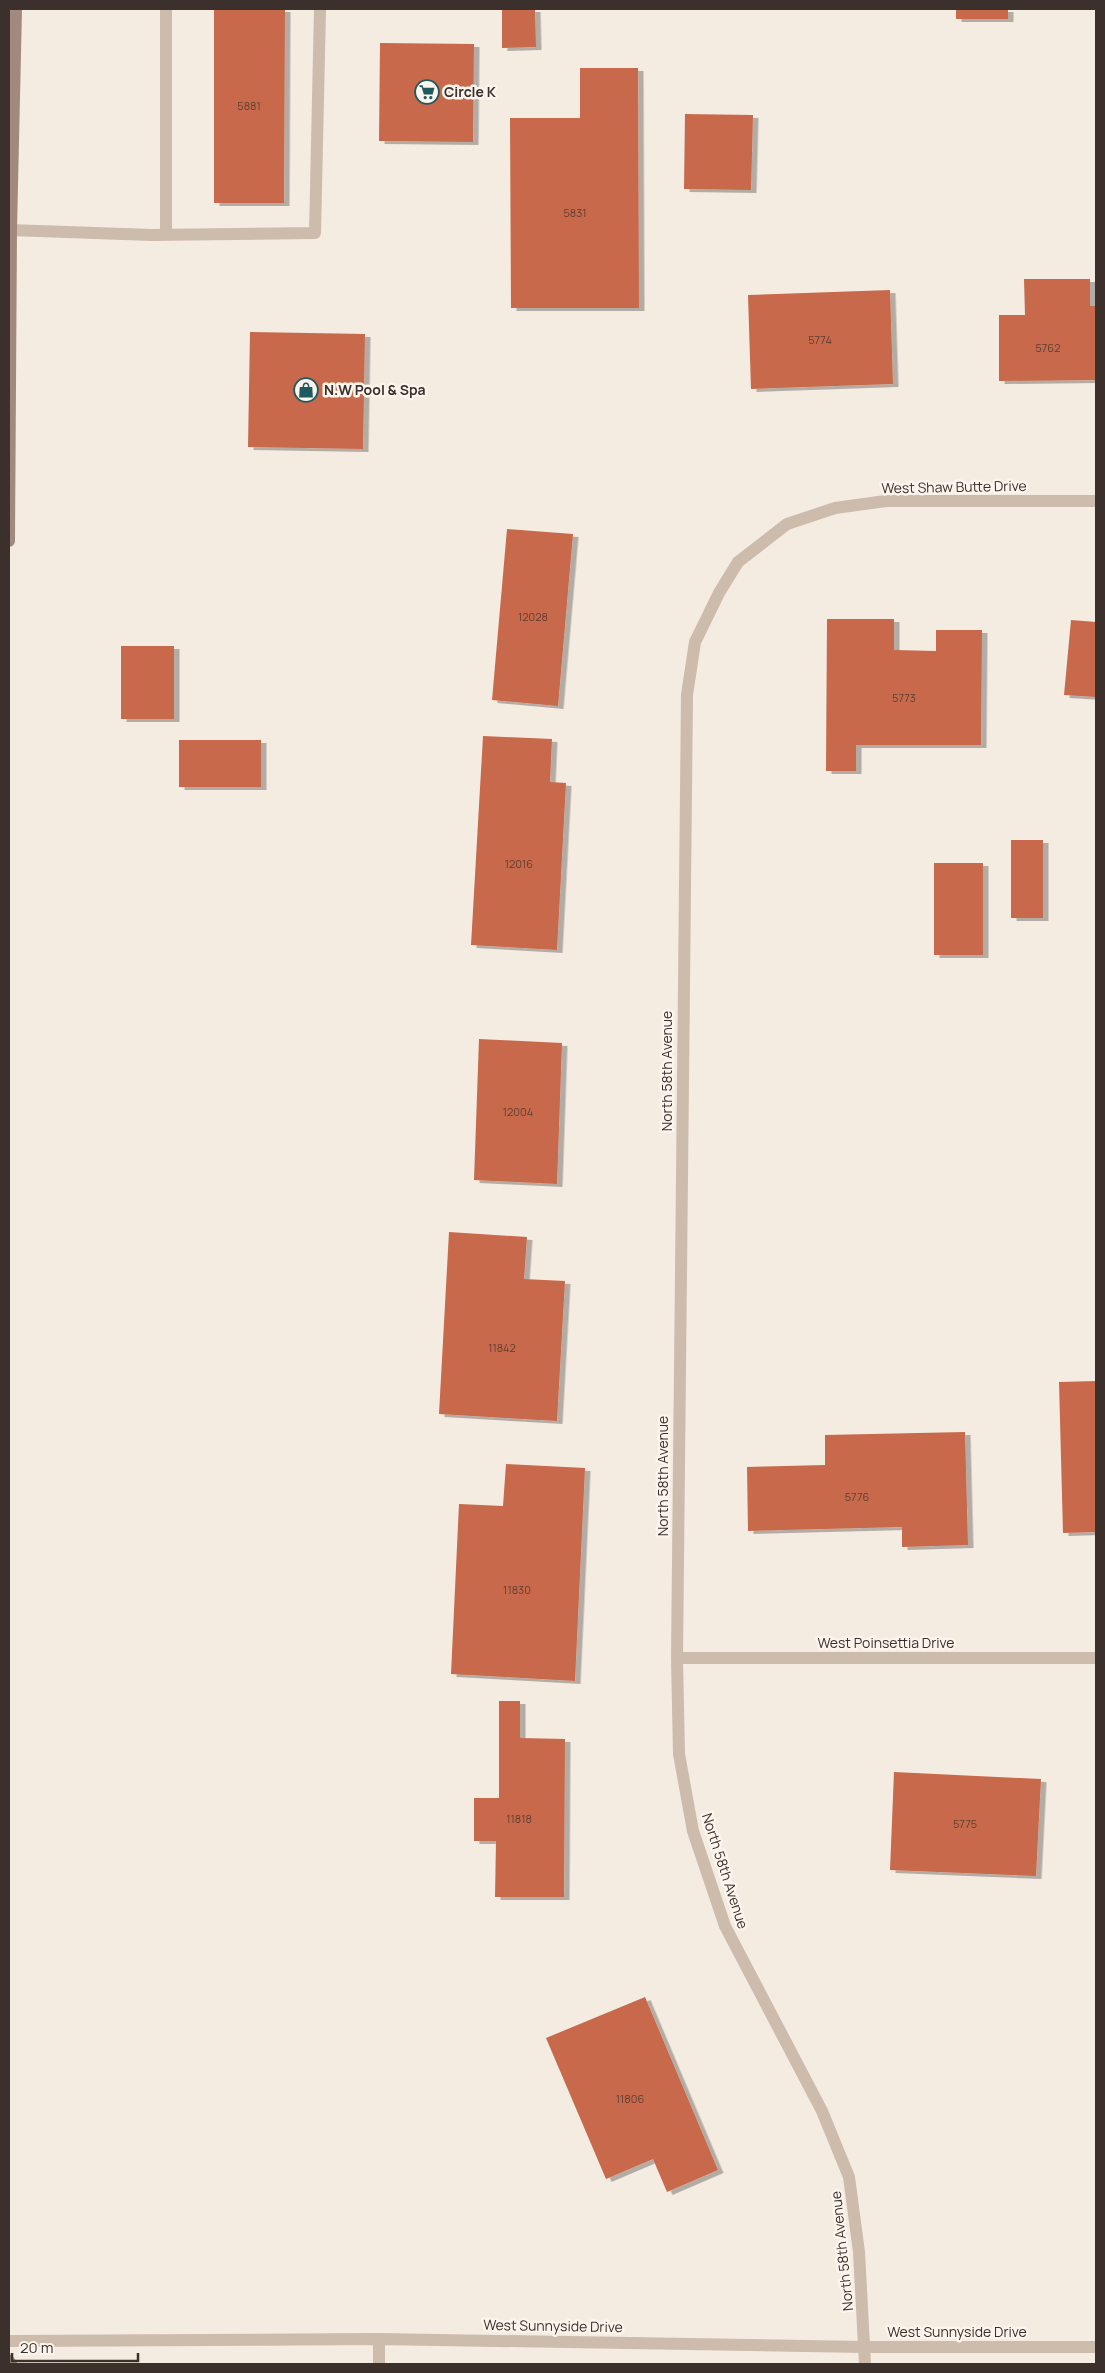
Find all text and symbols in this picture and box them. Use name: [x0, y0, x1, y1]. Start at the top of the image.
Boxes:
supermarket icon: Circle K: [414, 79, 440, 105]
place label: Circle K: [444, 82, 497, 101]
house number: 5881: [237, 98, 261, 113]
house number: 5831: [563, 205, 587, 220]
house number: 5774: [808, 332, 832, 347]
house number: 5762: [1036, 340, 1060, 355]
shop icon: N.W Pool & Spa: [293, 377, 319, 403]
place label: N.W Pool & Spa: [324, 380, 426, 399]
street label: West Shaw Butte Drive: [881, 476, 1027, 497]
house number: 12028: [518, 609, 548, 624]
house number: 5773: [892, 690, 916, 705]
house number: 12016: [505, 856, 533, 871]
street label: North 58th Avenue: [657, 1011, 676, 1131]
house number: 12004: [503, 1104, 533, 1119]
house number: 11842: [488, 1340, 516, 1355]
street label: North 58th Avenue: [653, 1416, 672, 1536]
house number: 5776: [845, 1489, 869, 1504]
house number: 11830: [503, 1582, 531, 1597]
street label: West Poinsettia Drive: [818, 1633, 954, 1652]
house number: 11818: [506, 1811, 532, 1826]
street label: North 58th Avenue: [698, 1811, 753, 1931]
house number: 5775: [953, 1816, 977, 1831]
house number: 11806: [616, 2091, 644, 2106]
street label: North 58th Avenue: [826, 2190, 857, 2312]
street label: West Sunnyside Drive: [483, 2315, 623, 2336]
street label: West Sunnyside Drive: [887, 2322, 1027, 2341]
scale bar: [12, 2330, 139, 2362]
text: 20 m: [20, 2337, 53, 2358]

